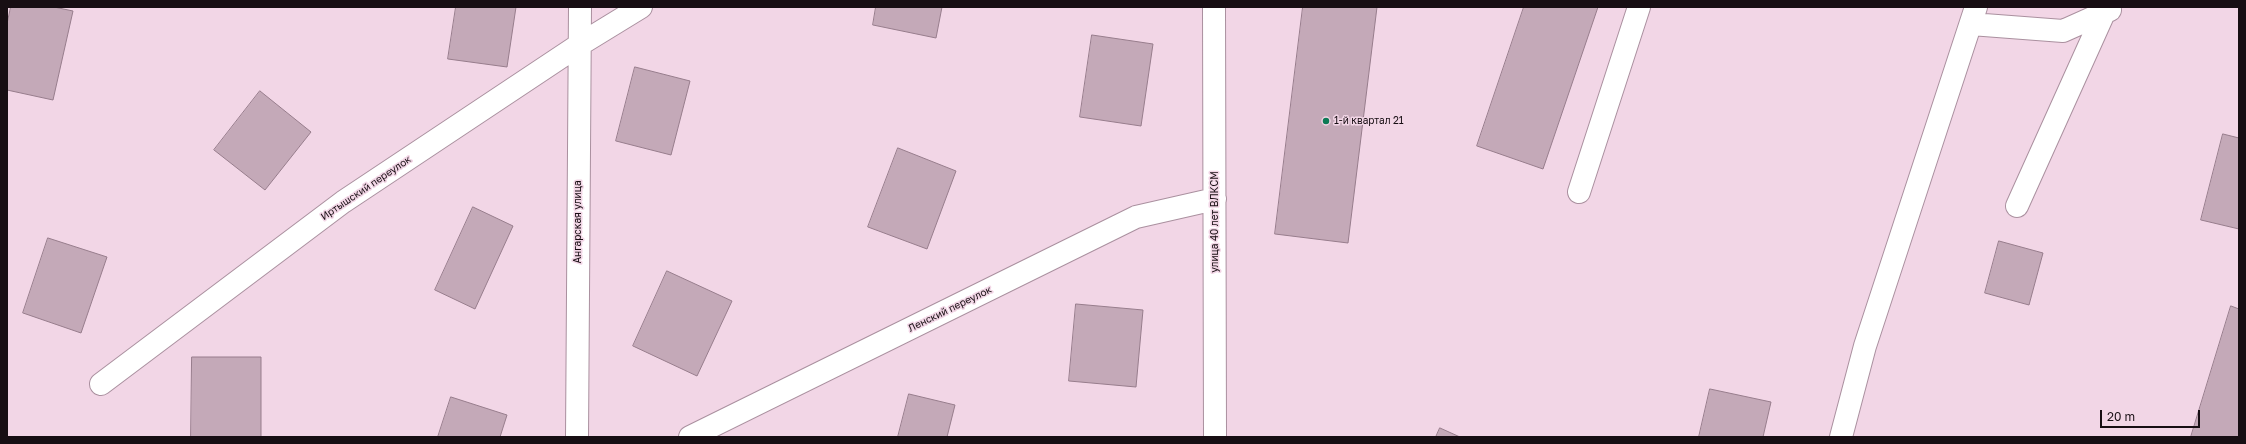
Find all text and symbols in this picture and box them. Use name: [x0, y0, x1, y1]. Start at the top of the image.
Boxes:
place label: 1-й квартал 21: [1334, 115, 1404, 127]
marker: 1-й квартал 21: [1321, 116, 1331, 126]
street label: Иртышский переулок: [319, 153, 413, 223]
street label: улица 40 лет ВЛКСМ: [1209, 171, 1221, 273]
street label: Ангарская улица: [572, 180, 584, 264]
street label: Ленский переулок: [906, 284, 994, 334]
scale bar: [2102, 402, 2202, 428]
text: 20 m: [2107, 409, 2135, 424]

